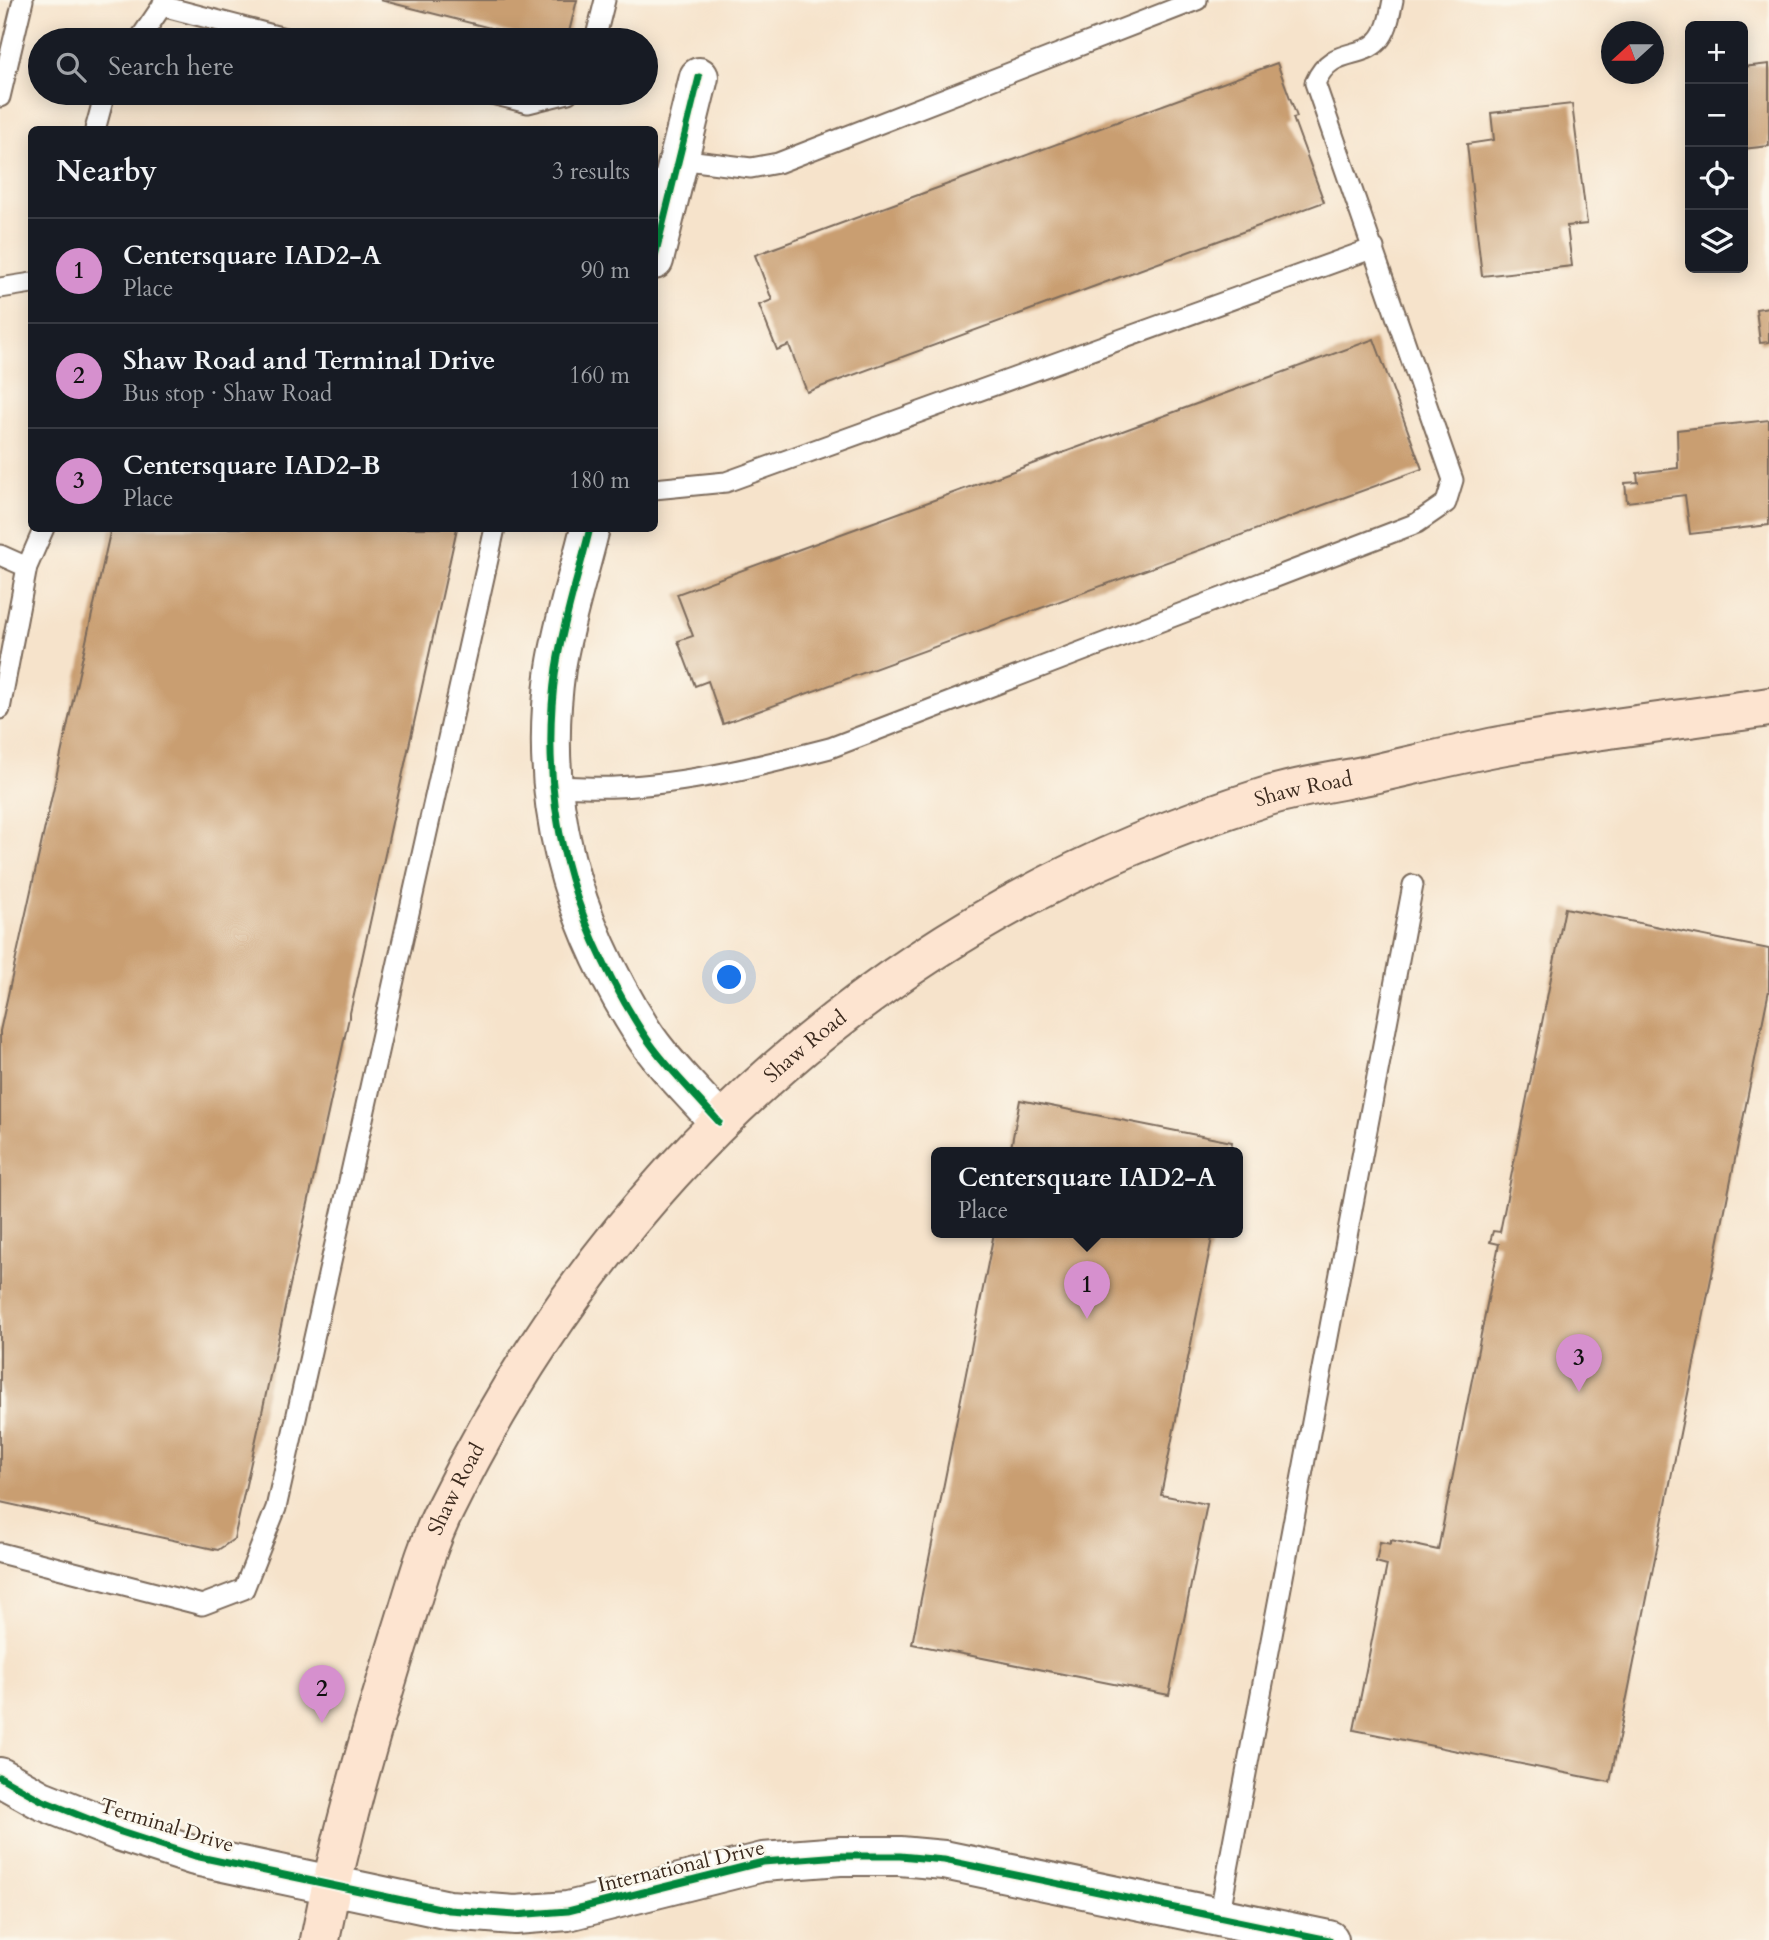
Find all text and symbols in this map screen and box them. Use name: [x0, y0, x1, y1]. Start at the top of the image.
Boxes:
north arrow: [1601, 21, 1664, 84]
map controls: [1685, 21, 1748, 273]
button: +: [1685, 21, 1748, 84]
search box: [28, 28, 658, 105]
icon: search: [52, 48, 90, 86]
text: Search here: [108, 49, 234, 84]
button: −: [1685, 84, 1748, 147]
button: locate: [1685, 147, 1748, 210]
text: Nearby: [56, 151, 157, 192]
text: 3 results: [552, 156, 630, 187]
button: layers: [1685, 210, 1748, 273]
text: Centersquare IAD2-A: [123, 238, 381, 273]
text: 1: [73, 255, 85, 286]
text: 90 m: [581, 255, 630, 286]
text: Place: [123, 273, 173, 304]
text: Shaw Road and Terminal Drive: [123, 343, 495, 378]
text: 2: [73, 360, 85, 391]
text: 160 m: [569, 360, 630, 391]
text: Bus stop · Shaw Road: [123, 378, 332, 409]
text: Centersquare IAD2-B: [123, 448, 381, 483]
text: 3: [73, 465, 85, 496]
text: 180 m: [569, 465, 630, 496]
text: Place: [123, 483, 173, 514]
street label: Shaw Road: [1251, 764, 1355, 815]
your location: [712, 960, 746, 994]
street label: Shaw Road: [757, 1004, 853, 1090]
popup: [931, 1147, 1243, 1238]
text: Centersquare IAD2-A: [958, 1160, 1216, 1195]
text: Place: [958, 1195, 1008, 1226]
pin: 1: [1064, 1261, 1110, 1319]
pin: 3: [1556, 1334, 1602, 1392]
street label: Shaw Road: [421, 1438, 492, 1540]
pin: 2: [299, 1665, 345, 1723]
street label: Terminal Drive: [96, 1791, 238, 1860]
street label: International Drive: [595, 1833, 768, 1900]

